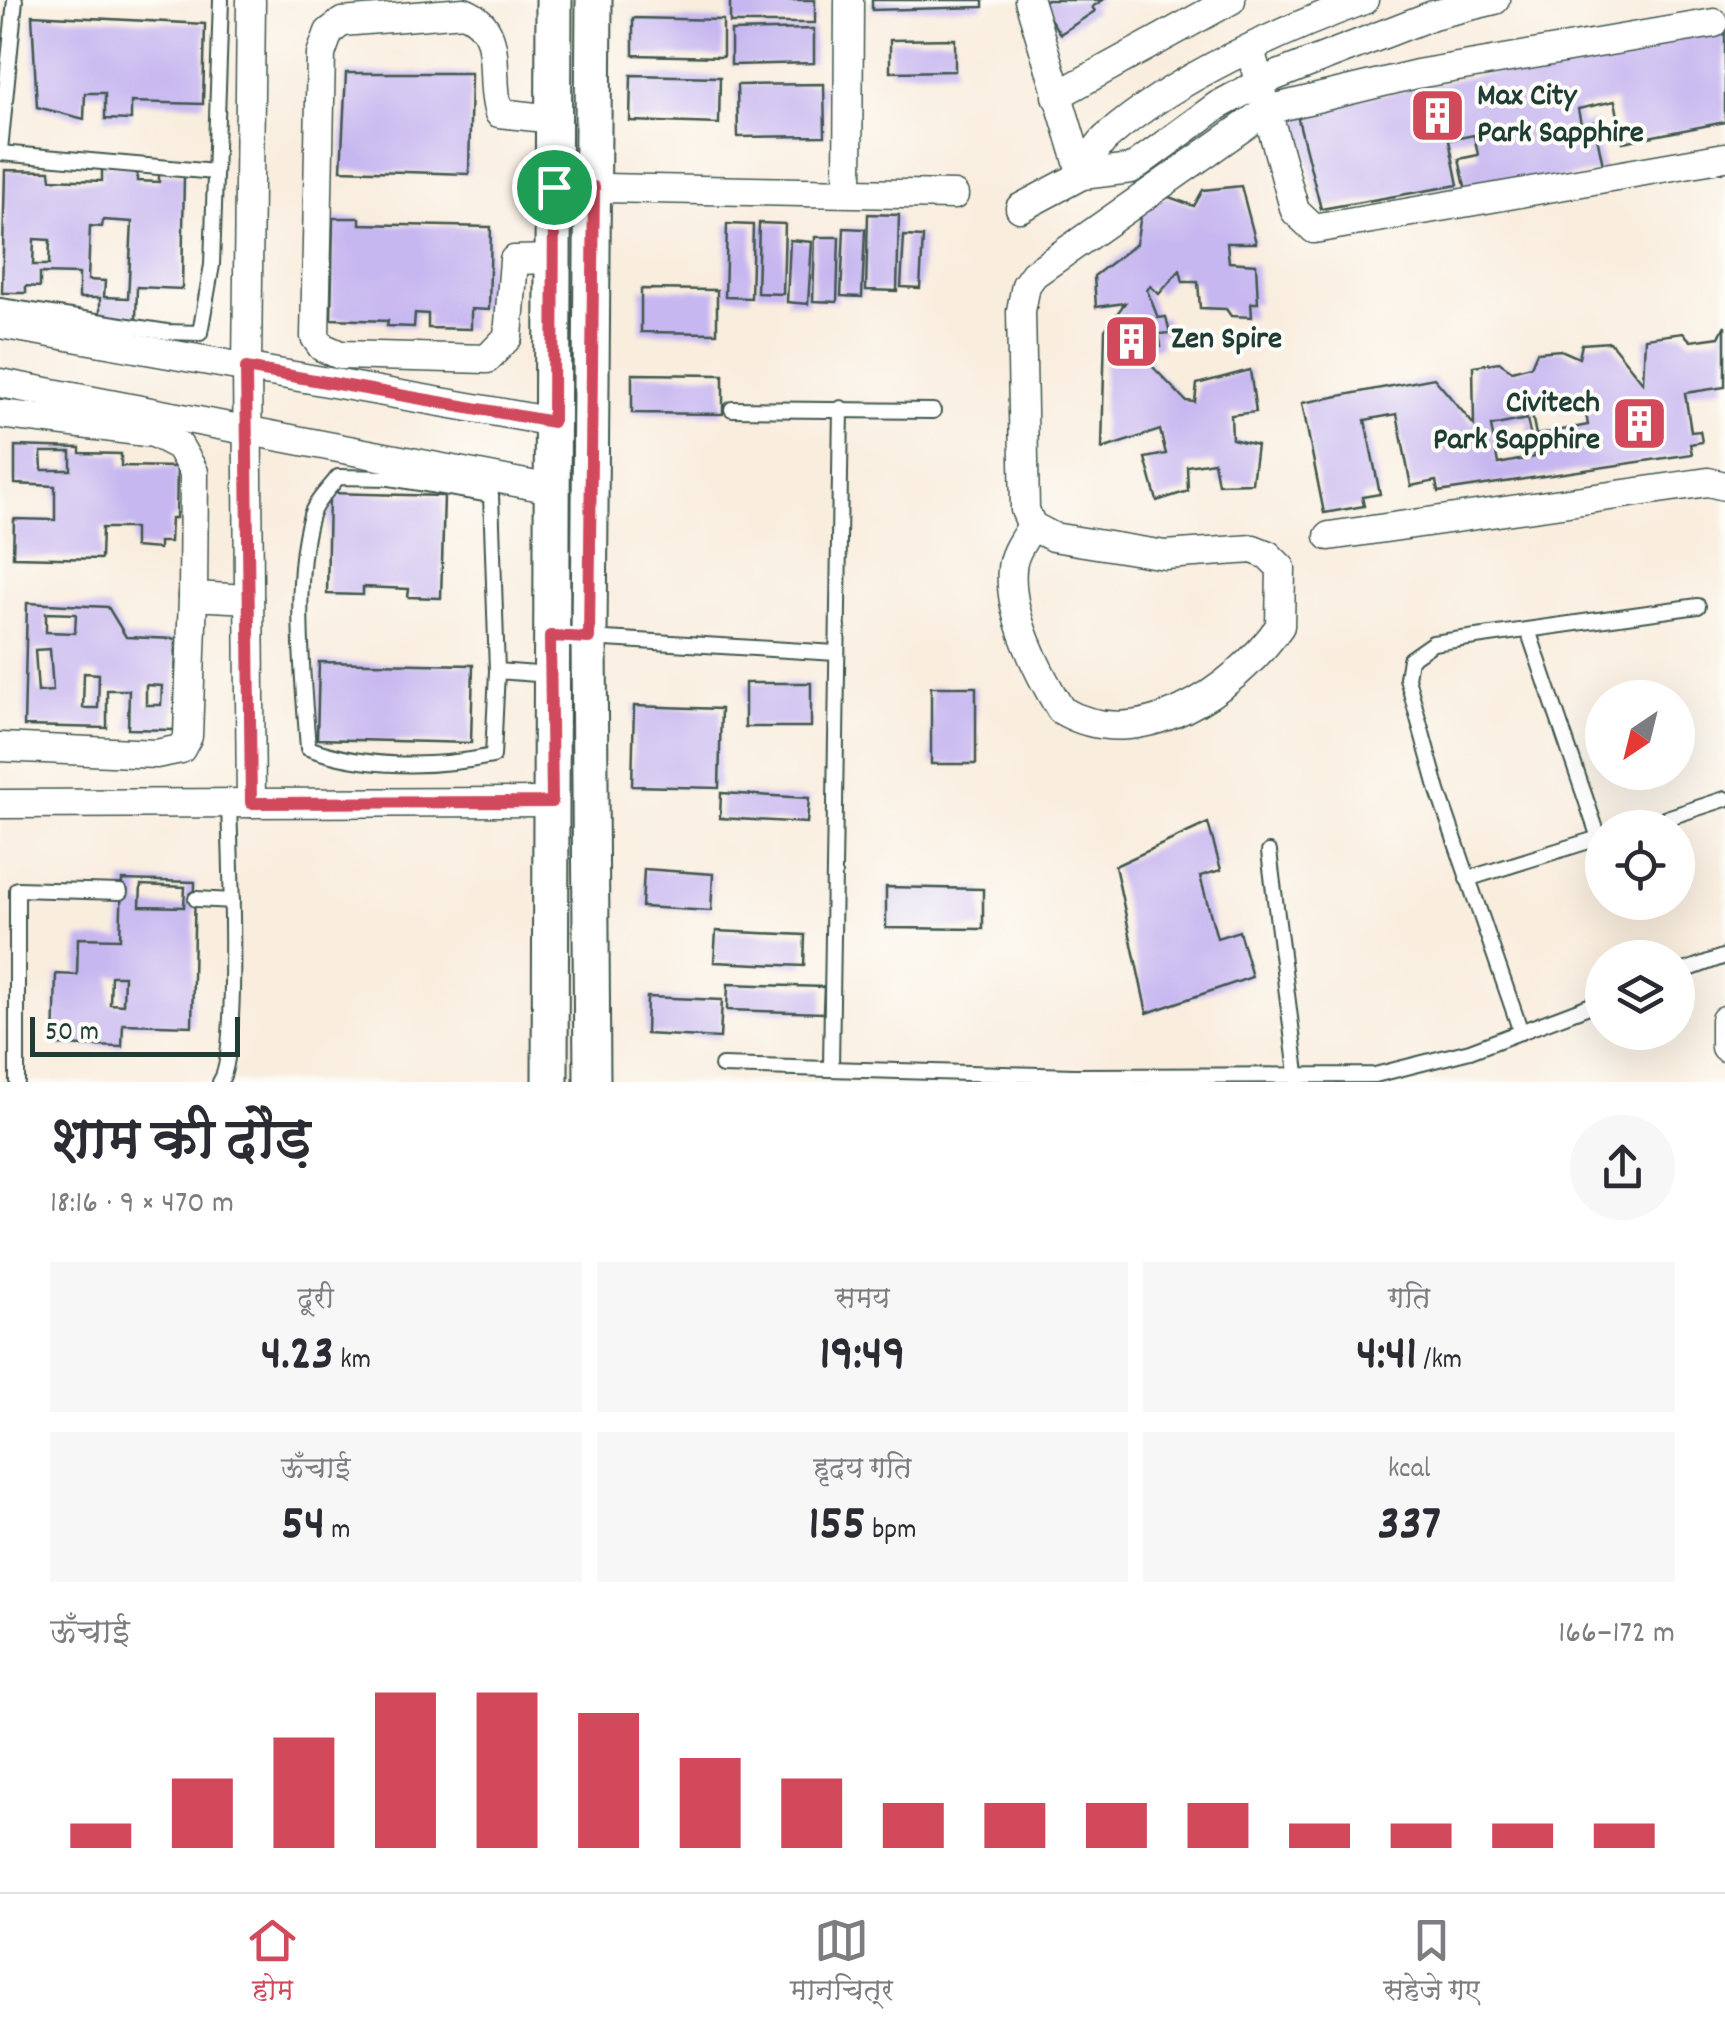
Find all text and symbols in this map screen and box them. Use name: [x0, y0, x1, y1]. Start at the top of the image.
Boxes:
place label: Max City Park Sapphire: [1477, 75, 1644, 158]
building icon: Max City Park Sapphire: [1408, 86, 1468, 146]
pin: [512, 145, 597, 230]
icon: arrive: [527, 160, 582, 215]
building icon: Zen Spire: [1102, 311, 1162, 371]
place label: Zen Spire: [1171, 318, 1282, 364]
place label: Civitech Park Sapphire: [1433, 382, 1600, 465]
building icon: Civitech Park Sapphire: [1609, 393, 1669, 453]
north arrow: [1585, 680, 1695, 790]
map controls: [1585, 680, 1695, 1050]
button: locate: [1585, 810, 1695, 920]
button: layers: [1585, 940, 1695, 1050]
scale bar: [30, 1012, 240, 1056]
text: 50 m: [45, 1014, 99, 1054]
text: शाम की दौड़: [50, 1105, 311, 1184]
button: share: [1570, 1115, 1675, 1220]
text: 18:16 · 9 × 470 m: [50, 1182, 234, 1228]
text: दूरी: [298, 1281, 334, 1321]
text: समय: [835, 1281, 890, 1321]
text: गति: [1388, 1281, 1430, 1321]
text: 4.23: [261, 1321, 334, 1393]
text: 19:49: [820, 1321, 905, 1393]
text: 4:41: [1356, 1321, 1417, 1393]
text: km: [334, 1342, 371, 1382]
text: /km: [1417, 1342, 1462, 1382]
text: ऊँचाई: [281, 1451, 351, 1491]
text: हृदय गति: [813, 1451, 912, 1491]
text: kcal: [1388, 1451, 1430, 1491]
text: 54: [281, 1491, 325, 1563]
text: 155: [809, 1491, 866, 1563]
text: 337: [1377, 1491, 1441, 1563]
text: m: [325, 1512, 351, 1552]
text: bpm: [866, 1512, 916, 1552]
text: ऊँचाई: [50, 1612, 130, 1658]
text: 166–172 m: [1558, 1612, 1675, 1658]
tab: होम: [245, 1913, 300, 2013]
tab: मानचित्र: [790, 1913, 893, 2013]
tab: सहेजे गए: [1383, 1913, 1480, 2013]

